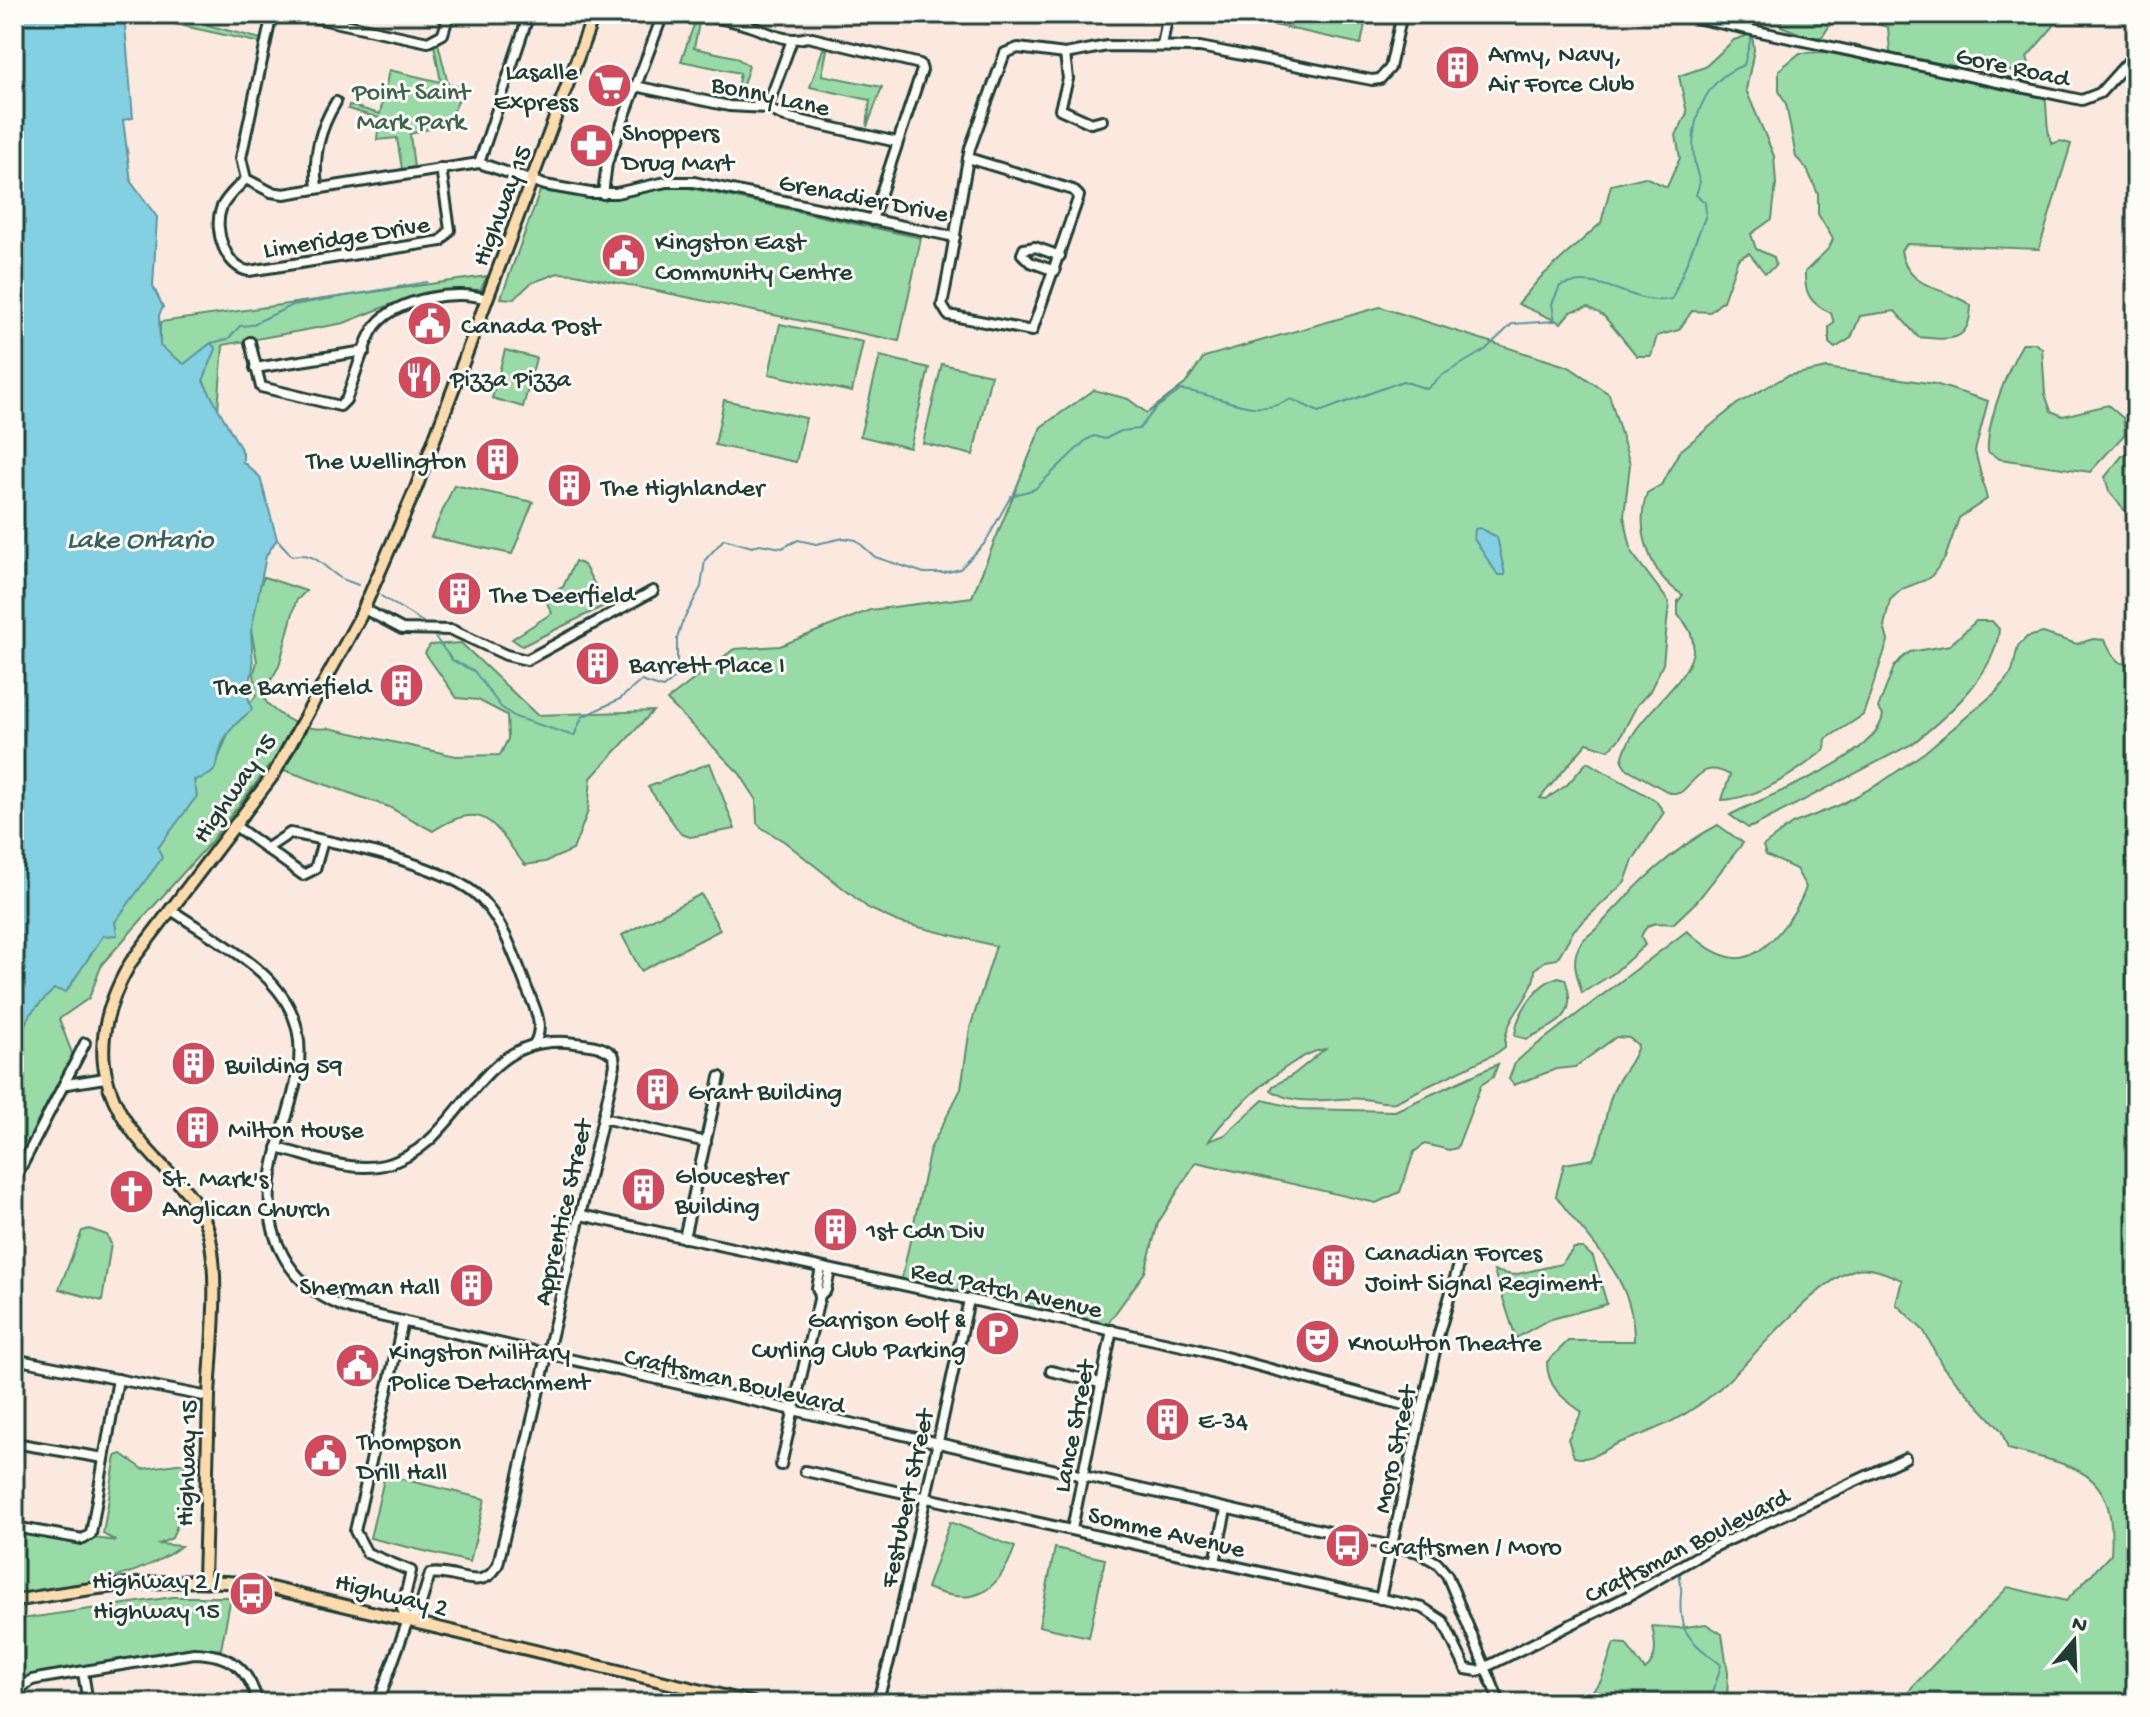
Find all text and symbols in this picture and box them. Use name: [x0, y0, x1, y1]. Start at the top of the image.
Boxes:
place label: Army, Navy, Air Force Club: [1488, 41, 1635, 102]
street label: Gore Road: [1952, 42, 2073, 97]
building icon: Army, Navy, Air Force Club: [1433, 43, 1481, 91]
place label: Lasalle Express: [494, 59, 579, 120]
supermarket icon: Lasalle Express: [585, 61, 633, 109]
street label: Bonny Lane: [707, 71, 833, 126]
park label: Point Saint Mark Park: [351, 79, 472, 140]
place label: Shoppers Drug Mart: [620, 120, 736, 181]
pharmacy icon: Shoppers Drug Mart: [567, 122, 615, 170]
street label: Highway 15: [467, 142, 541, 271]
street label: Grenadier Drive: [776, 169, 951, 232]
street label: Limeridge Drive: [261, 211, 433, 268]
place label: Kingston East Community Centre: [655, 229, 853, 290]
public building icon: Kingston East Community Centre: [600, 231, 648, 279]
public building icon: Canada Post: [406, 300, 454, 348]
place label: Canada Post: [461, 313, 603, 344]
restaurant icon: Pizza Pizza: [395, 353, 443, 401]
place label: Pizza Pizza: [449, 366, 572, 397]
building icon: The Wellington: [473, 435, 521, 483]
place label: The Wellington: [304, 448, 467, 479]
building icon: The Highlander: [546, 462, 594, 510]
place label: The Highlander: [599, 475, 767, 506]
water label: Lake Ontario: [66, 525, 215, 558]
building icon: The Deerfield: [435, 569, 483, 617]
place label: The Deerfield: [488, 582, 636, 613]
building icon: Barrett Place I: [574, 639, 622, 687]
place label: Barrett Place I: [628, 652, 785, 683]
building icon: The Barriefield: [378, 661, 426, 709]
place label: The Barriefield: [212, 674, 373, 705]
street label: Highway 15: [188, 729, 286, 850]
building icon: Building 59: [170, 1040, 218, 1088]
place label: Building 59: [224, 1053, 343, 1084]
building icon: Grant Building: [633, 1066, 681, 1114]
place label: Grant Building: [688, 1079, 842, 1110]
building icon: Milton House: [173, 1104, 221, 1152]
street label: Apprentice Street: [529, 1115, 602, 1309]
place label: Milton House: [228, 1117, 364, 1148]
place label: Gloucester Building: [674, 1163, 791, 1224]
building icon: Gloucester Building: [620, 1165, 668, 1213]
place label: St. Mark's Anglican Church: [162, 1166, 330, 1227]
church icon: St. Mark's Anglican Church: [107, 1168, 155, 1216]
building icon: 1st Cdn Div: [811, 1205, 859, 1253]
place label: 1st Cdn Div: [865, 1218, 985, 1249]
place label: Canadian Forces Joint Signal Regiment: [1365, 1240, 1603, 1301]
building icon: Canadian Forces Joint Signal Regiment: [1310, 1242, 1358, 1290]
street label: Red Patch Avenue: [907, 1257, 1105, 1328]
building icon: Sherman Hall: [447, 1261, 495, 1309]
place label: Sherman Hall: [299, 1274, 440, 1305]
place label: Garrison Golf & Curling Club Parking: [752, 1307, 966, 1368]
parking icon: Garrison Golf & Curling Club Parking: [973, 1309, 1021, 1357]
theatre icon: Knowlton Theatre: [1293, 1317, 1341, 1365]
place label: Knowlton Theatre: [1348, 1330, 1542, 1361]
place label: Kingston Military Police Detachment: [388, 1339, 592, 1400]
public building icon: Kingston Military Police Detachment: [334, 1341, 382, 1389]
street label: Craftsman Boulevard: [621, 1343, 849, 1424]
street label: Lance Street: [1048, 1356, 1105, 1496]
street label: Moro Street: [1369, 1381, 1427, 1517]
building icon: E-34: [1143, 1395, 1191, 1443]
street label: Highway 15: [172, 1399, 207, 1527]
street label: Festubert Street: [875, 1405, 944, 1592]
place label: E-34: [1198, 1408, 1248, 1439]
place label: Thompson Drill Hall: [355, 1429, 462, 1490]
public building icon: Thompson Drill Hall: [302, 1431, 350, 1479]
street label: Craftsman Boulevard: [1580, 1482, 1797, 1613]
street label: Somme Avenue: [1084, 1501, 1248, 1568]
bus stop icon: Craftsmen / Moro: [1324, 1521, 1372, 1569]
place label: Craftsmen / Moro: [1379, 1534, 1562, 1565]
place label: Highway 2 / Highway 15: [92, 1568, 220, 1629]
street label: Highway 2: [331, 1568, 451, 1626]
bus stop icon: Highway 2 / Highway 15: [227, 1570, 275, 1618]
north arrow: [2034, 1601, 2114, 1681]
text: N: [2068, 1611, 2090, 1641]

